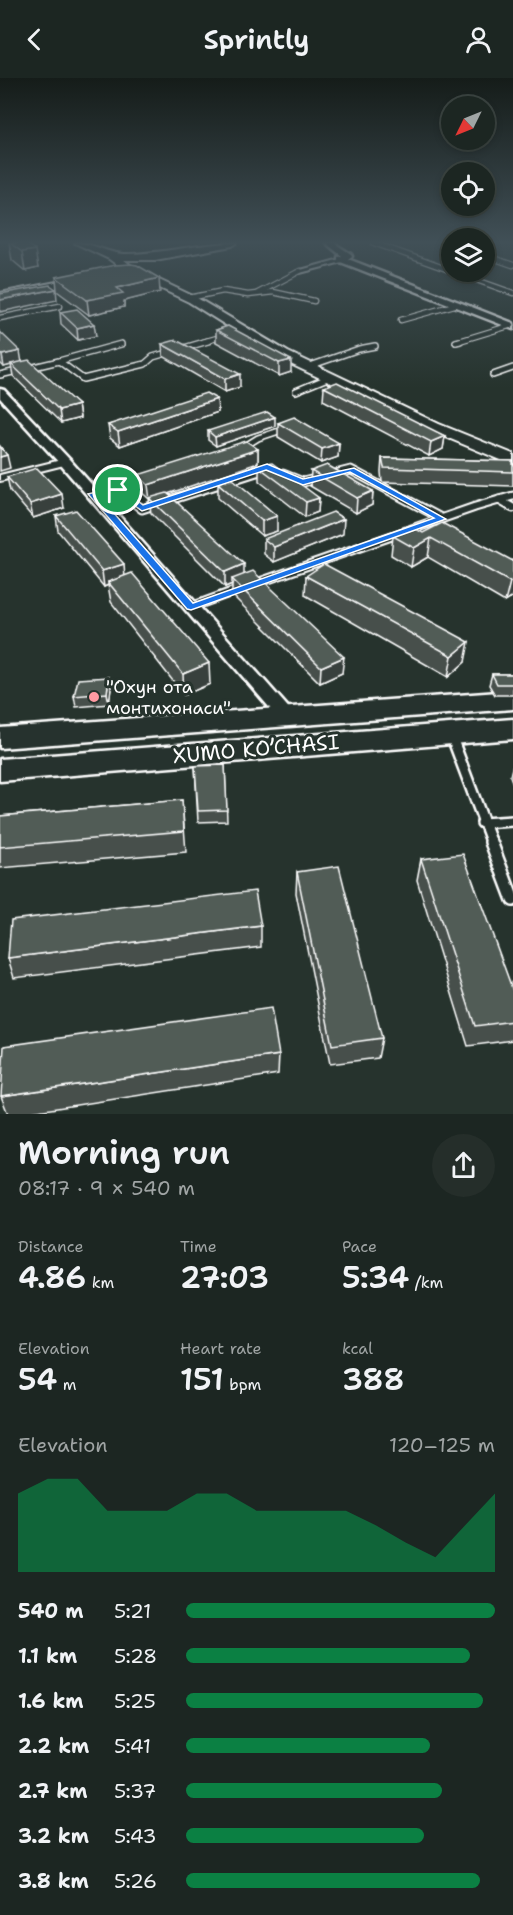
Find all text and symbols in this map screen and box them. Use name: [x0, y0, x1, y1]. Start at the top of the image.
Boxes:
text: Sprintly: [204, 21, 309, 58]
icon: back: [18, 23, 51, 56]
icon: person: [462, 23, 495, 56]
north arrow: [441, 96, 495, 150]
map controls: [441, 96, 495, 282]
button: locate: [441, 162, 495, 216]
button: layers: [441, 228, 495, 282]
pin: [92, 464, 143, 515]
icon: arrive: [101, 473, 134, 506]
place label: "Охун ота монтихонаси": [106, 675, 231, 720]
marker: "Охун ота монтихонаси": [87, 690, 101, 704]
street label: XUMO KO’CHASI: [172, 728, 340, 770]
text: Morning run: [18, 1130, 230, 1175]
button: share: [432, 1134, 495, 1197]
text: 08:17 · 9 × 540 m: [18, 1175, 195, 1201]
text: Distance: [18, 1236, 84, 1257]
text: Time: [180, 1236, 217, 1257]
text: Pace: [342, 1236, 377, 1257]
text: 4.86: [18, 1257, 86, 1298]
text: 27:03: [180, 1257, 269, 1298]
text: 5:34: [342, 1257, 409, 1298]
text: km: [86, 1272, 114, 1293]
text: /km: [409, 1272, 443, 1293]
text: Elevation: [18, 1338, 90, 1359]
text: Heart rate: [180, 1338, 262, 1359]
text: kcal: [342, 1338, 373, 1359]
text: 54: [18, 1359, 57, 1400]
text: 151: [180, 1359, 224, 1400]
text: 388: [342, 1359, 405, 1400]
text: m: [57, 1374, 77, 1395]
text: bpm: [224, 1374, 261, 1395]
text: Elevation: [18, 1432, 108, 1458]
text: 120–125 m: [389, 1432, 495, 1458]
text: 540 m: [18, 1598, 83, 1624]
text: 5:21: [114, 1598, 151, 1624]
text: 1.1 km: [18, 1643, 77, 1669]
text: 5:28: [114, 1643, 157, 1669]
text: 1.6 km: [18, 1688, 84, 1714]
text: 5:25: [114, 1688, 156, 1714]
text: 2.2 km: [18, 1733, 89, 1759]
text: 5:41: [114, 1733, 151, 1759]
text: 2.7 km: [18, 1778, 87, 1804]
text: 5:37: [114, 1778, 156, 1804]
text: 3.2 km: [18, 1823, 89, 1849]
text: 5:43: [114, 1823, 156, 1849]
text: 3.8 km: [18, 1868, 89, 1894]
text: 5:26: [114, 1868, 157, 1894]

